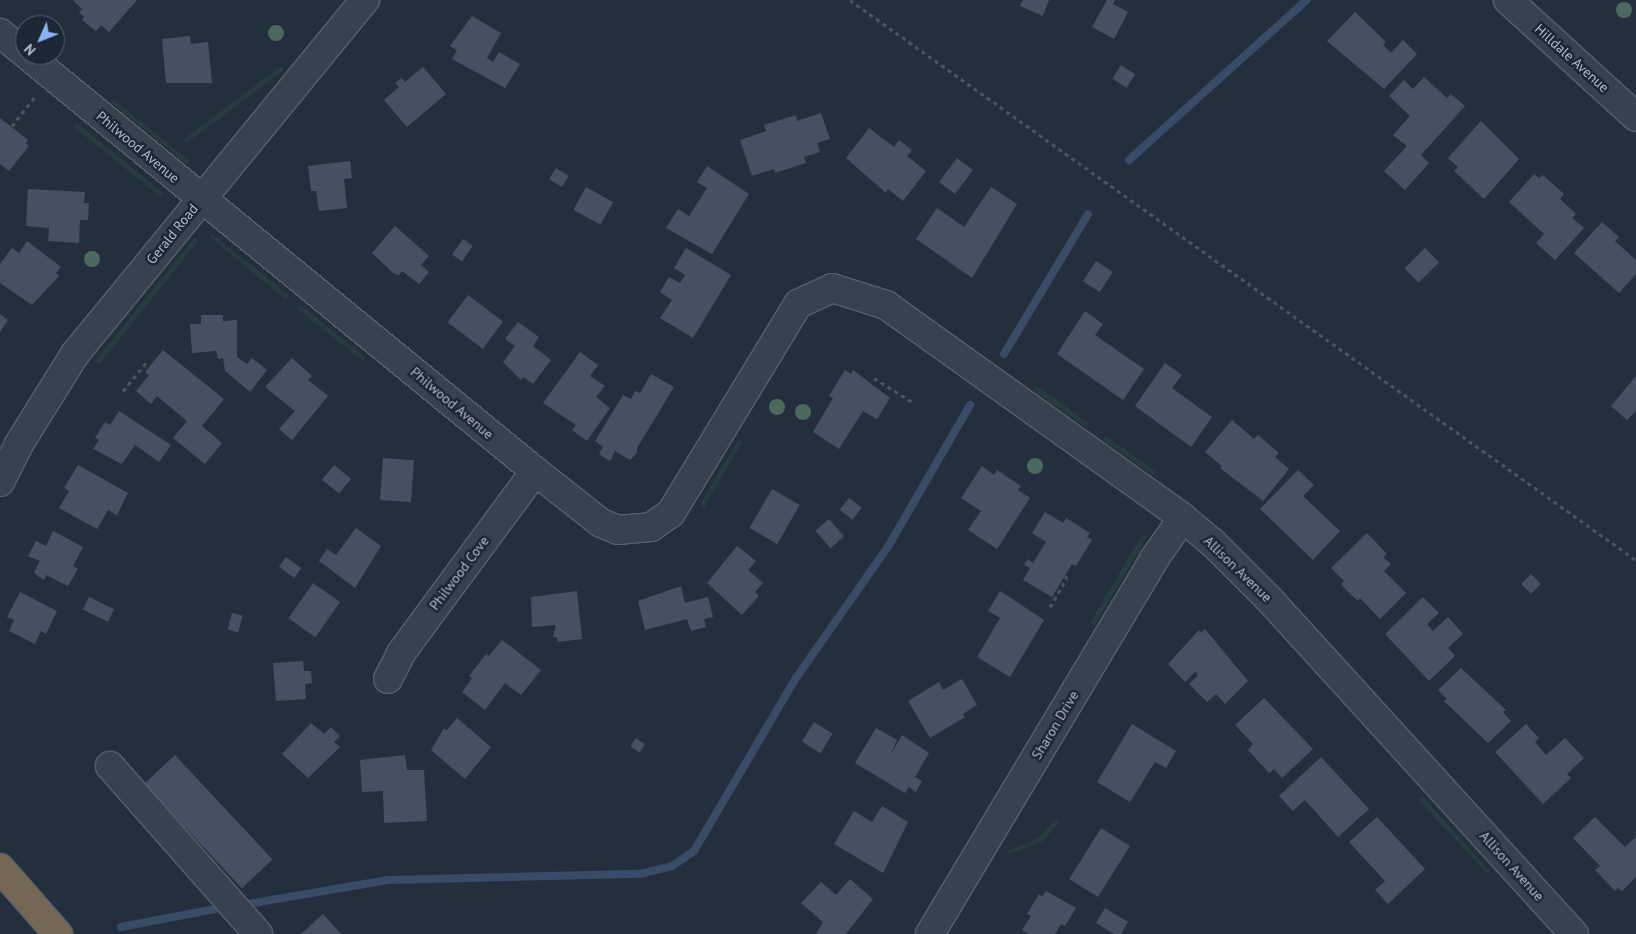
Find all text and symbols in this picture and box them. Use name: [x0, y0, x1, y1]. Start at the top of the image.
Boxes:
north arrow: [15, 15, 65, 65]
street label: Hilldale Avenue: [1531, 20, 1613, 96]
text: N: [20, 40, 40, 59]
street label: Philwood Avenue: [93, 107, 183, 187]
street label: Gerald Road: [143, 201, 201, 267]
street label: Philwood Avenue: [407, 363, 497, 443]
street label: Allison Avenue: [1200, 532, 1276, 606]
street label: Philwood Cove: [426, 533, 492, 613]
street label: Sharon Drive: [1028, 688, 1082, 762]
street label: Allison Avenue: [1476, 827, 1548, 905]

